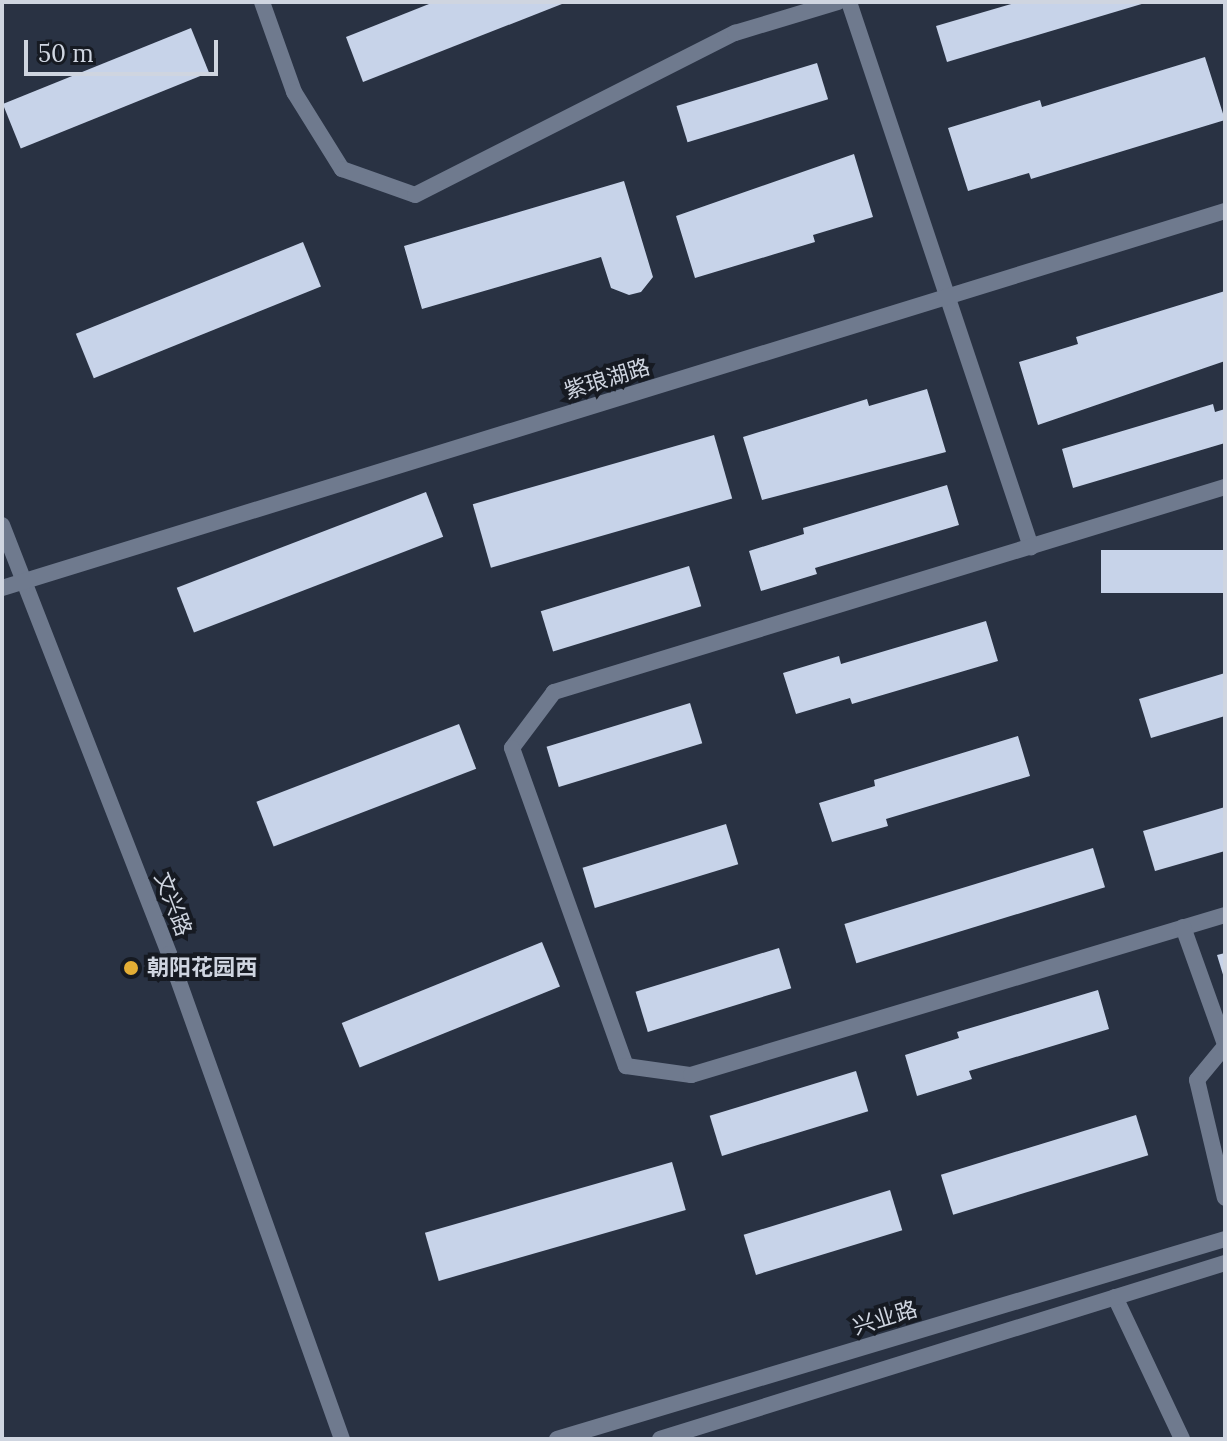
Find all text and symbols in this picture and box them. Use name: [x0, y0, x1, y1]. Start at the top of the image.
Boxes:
scale bar: [28, 24, 222, 74]
text: 50 m: [38, 38, 94, 69]
street label: 紫琅湖路: [561, 354, 653, 404]
street label: 文兴路: [149, 868, 197, 940]
place label: 朝阳花园西: [147, 955, 257, 981]
marker: 朝阳花园西: [122, 959, 140, 977]
street label: 兴业路: [850, 1296, 920, 1340]

